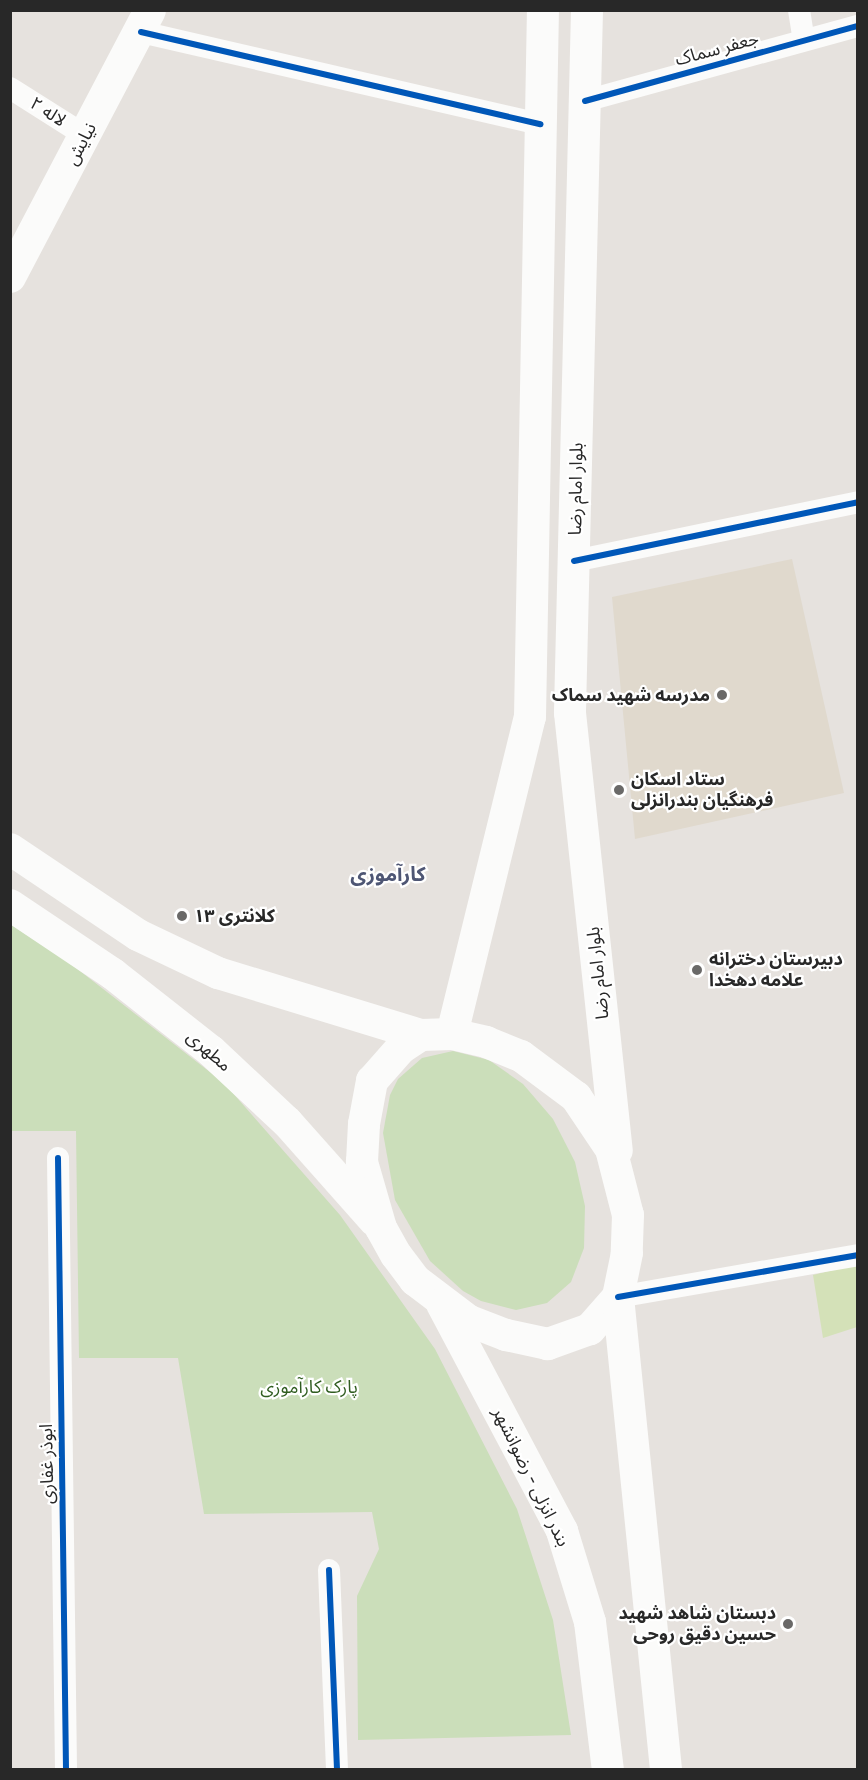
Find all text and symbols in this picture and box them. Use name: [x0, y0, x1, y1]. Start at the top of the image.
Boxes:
street label: جعفر سماک: [673, 27, 761, 71]
street label: لاله ۲: [26, 93, 70, 131]
street label: نیایش: [61, 119, 101, 169]
street label: بلوار امام رضا: [564, 442, 588, 536]
place label: مدرسه شهید سماک: [552, 684, 710, 706]
marker: مدرسه شهید سماک: [715, 688, 729, 702]
place label: ستاد اسکان فرهنگیان بندرانزلی: [631, 769, 773, 812]
marker: ستاد اسکان فرهنگیان بندرانزلی: [612, 783, 626, 797]
district label: کارآموزی: [350, 862, 426, 886]
place label: کلانتری ۱۳: [194, 905, 275, 927]
marker: کلانتری ۱۳: [175, 909, 189, 923]
street label: بلوار امام رضا: [582, 926, 614, 1020]
place label: دبیرستان دخترانه علامه دهخدا: [709, 949, 843, 992]
marker: دبیرستان دخترانه علامه دهخدا: [690, 963, 704, 977]
street label: مطهری: [182, 1026, 236, 1076]
park label: پارک کارآموزی: [260, 1376, 358, 1398]
street label: بندر انزلی - رضوانشهر: [488, 1404, 574, 1550]
street label: ابوذر غفاری: [36, 1424, 58, 1504]
place label: دبستان شاهد شهید حسین دقیق روحی: [618, 1603, 776, 1646]
marker: دبستان شاهد شهید حسین دقیق روحی: [781, 1617, 795, 1631]

